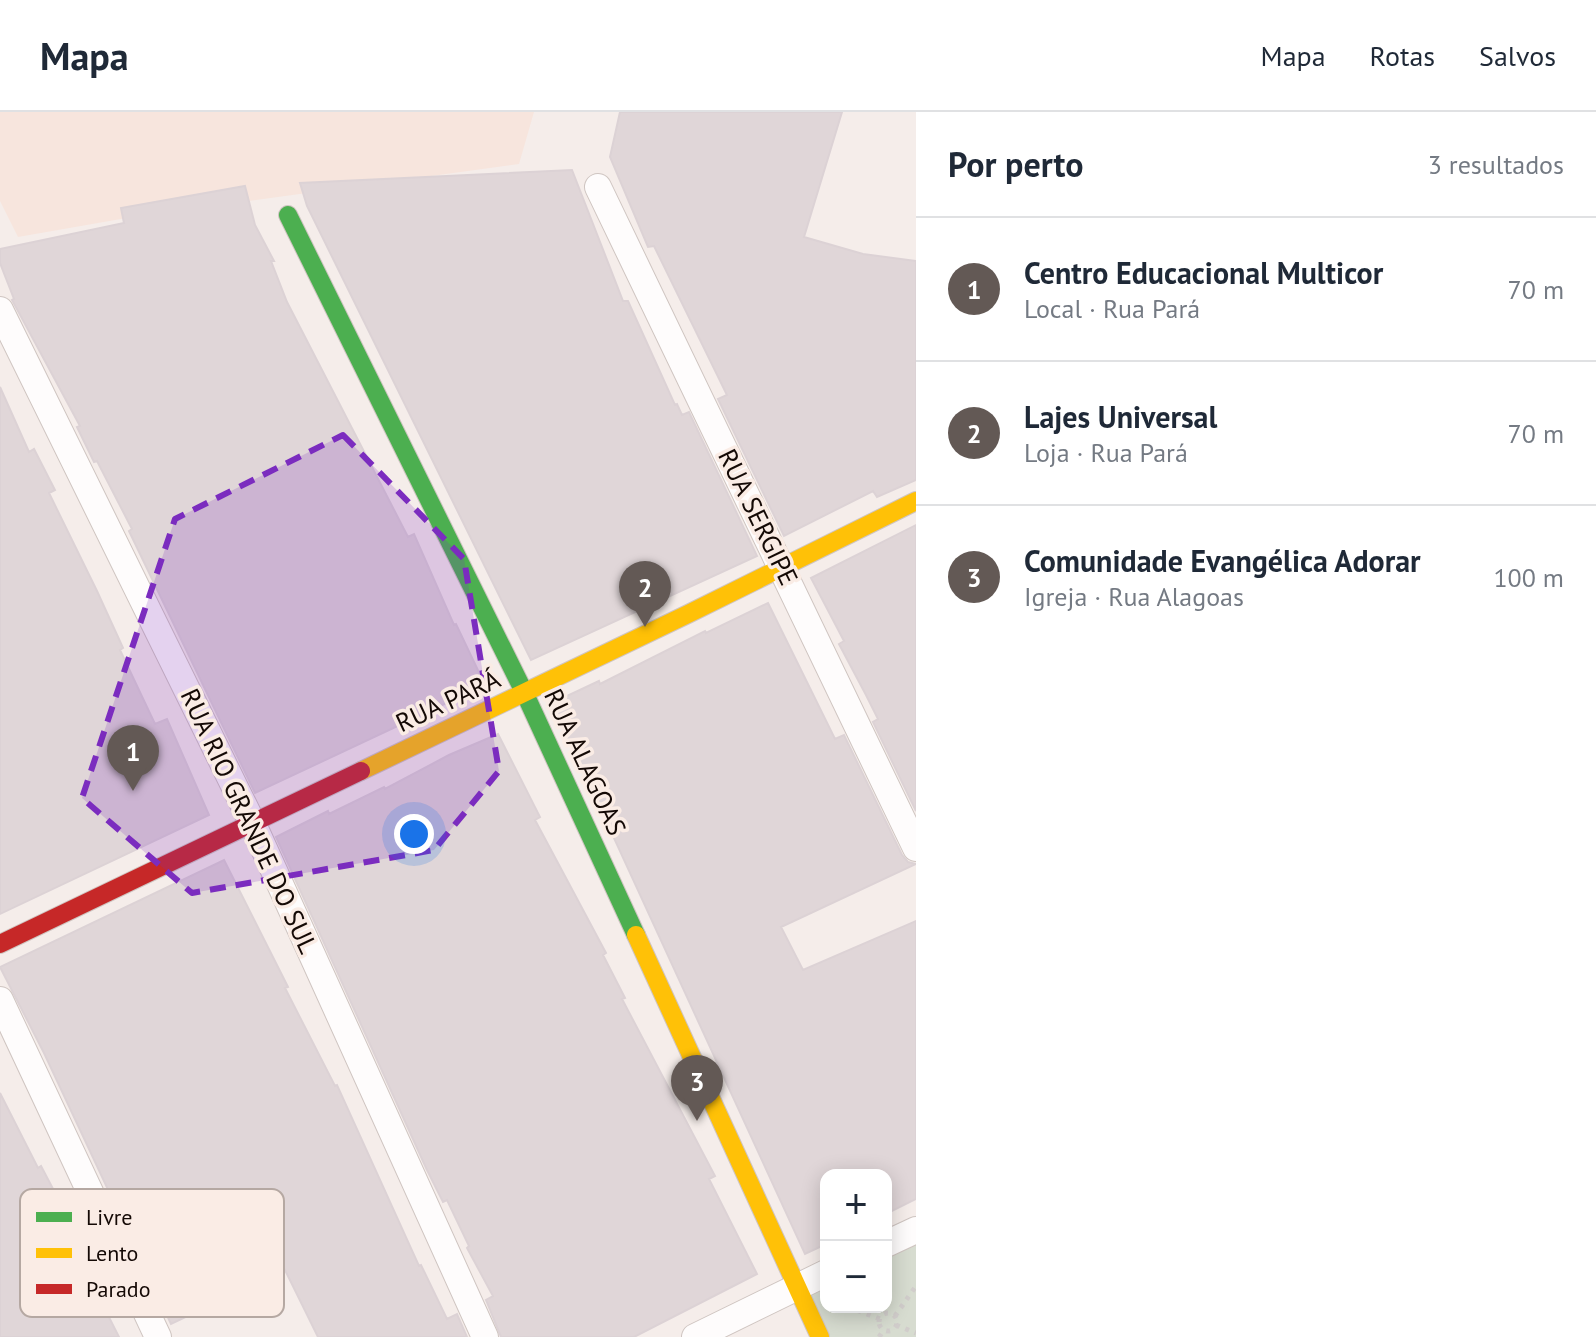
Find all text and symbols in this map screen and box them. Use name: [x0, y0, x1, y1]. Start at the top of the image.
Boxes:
text: Mapa: [40, 31, 129, 80]
text: Mapa: [1261, 37, 1326, 74]
text: Rotas: [1370, 37, 1435, 74]
text: Salvos: [1479, 37, 1556, 74]
text: Por perto: [948, 142, 1084, 186]
text: 3 resultados: [1428, 148, 1564, 181]
text: Centro Educacional Multicor: [1024, 253, 1383, 292]
text: 1: [967, 273, 981, 306]
text: 70 m: [1508, 273, 1564, 306]
text: Local · Rua Pará: [1024, 292, 1200, 325]
text: Lajes Universal: [1024, 397, 1217, 436]
text: 2: [967, 417, 981, 450]
text: 70 m: [1508, 417, 1564, 450]
text: Loja · Rua Pará: [1024, 436, 1188, 469]
street label: RUA SERGIPE: [711, 443, 806, 590]
text: Comunidade Evangélica Adorar: [1024, 541, 1421, 580]
pin: 2: [619, 561, 671, 627]
text: 3: [967, 561, 981, 594]
text: 100 m: [1493, 561, 1564, 594]
text: Igreja · Rua Alagoas: [1024, 580, 1244, 613]
street label: RUA PARÁ: [390, 662, 505, 739]
street label: RUA RIO GRANDE DO SUL: [174, 683, 325, 958]
street label: RUA ALAGOAS: [537, 683, 634, 840]
pin: 1: [107, 725, 159, 791]
your location: [394, 814, 434, 854]
pin: 3: [671, 1055, 723, 1121]
map controls: [820, 1169, 892, 1313]
button: +: [820, 1169, 892, 1241]
legend: [20, 1189, 284, 1317]
text: Livre: [86, 1203, 133, 1231]
text: Lento: [86, 1239, 138, 1267]
button: −: [820, 1241, 892, 1313]
text: Parado: [86, 1275, 150, 1303]

